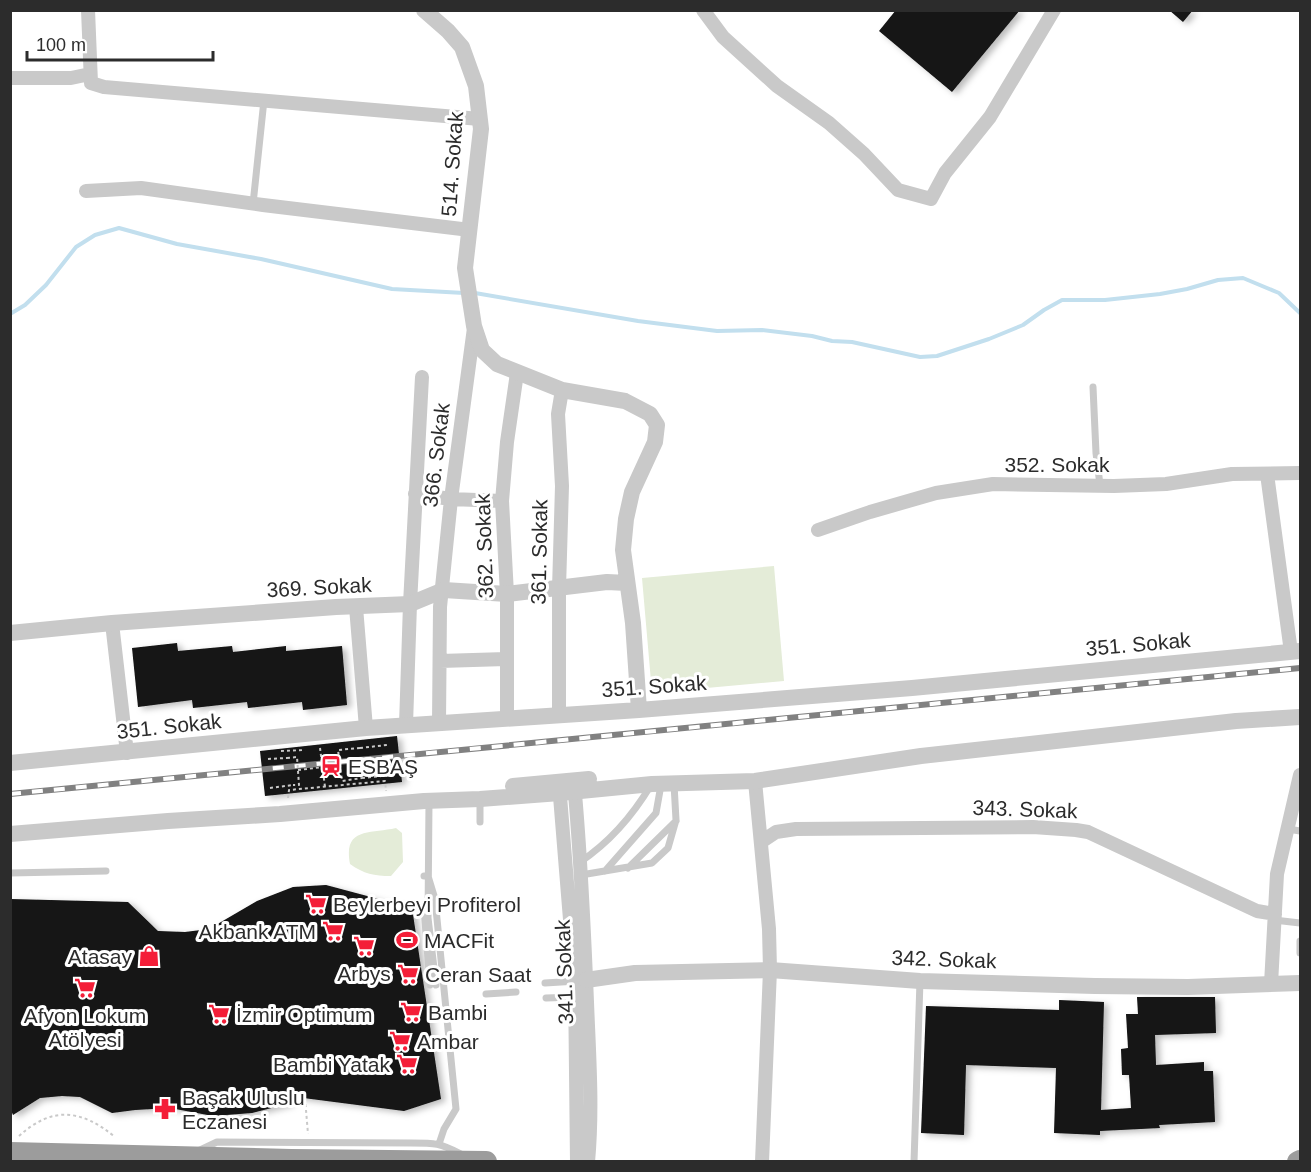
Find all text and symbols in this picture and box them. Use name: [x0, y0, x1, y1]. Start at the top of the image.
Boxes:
scale bar: [27, 24, 213, 62]
text: 100 m: [36, 35, 86, 55]
street label: 514. Sokak: [437, 110, 467, 217]
street label: 366. Sokak: [418, 401, 454, 509]
street label: 352. Sokak: [1004, 453, 1110, 476]
street label: 362. Sokak: [471, 493, 497, 599]
street label: 361. Sokak: [527, 499, 551, 605]
street label: 369. Sokak: [266, 573, 373, 601]
street label: 351. Sokak: [1085, 628, 1192, 660]
street label: 351. Sokak: [601, 671, 708, 701]
street label: 351. Sokak: [116, 709, 223, 743]
station icon: ESBAŞ: [319, 754, 343, 778]
place label: ESBAŞ: [348, 755, 418, 778]
street label: 343. Sokak: [972, 796, 1078, 822]
supermarket icon: Beylerbeyi Profiterol: [304, 892, 328, 916]
place label: Beylerbeyi Profiterol: [333, 893, 521, 916]
supermarket icon: Akbank ATM: [321, 919, 345, 943]
street label: 341. Sokak: [551, 919, 577, 1025]
place label: Akbank ATM: [199, 920, 316, 943]
sports icon: MACFit: [395, 928, 419, 952]
place label: MACFit: [424, 929, 494, 952]
supermarket icon: Arbys: [352, 934, 376, 958]
shop icon: Atasay: [137, 944, 161, 968]
place label: Atasay: [68, 945, 132, 968]
street label: 342. Sokak: [891, 946, 997, 972]
place label: Arbys: [337, 962, 391, 985]
supermarket icon: Ceran Saat: [396, 962, 420, 986]
place label: Ceran Saat: [425, 963, 531, 986]
supermarket icon: Afyon Lokum Atölyesi: [73, 976, 97, 1000]
supermarket icon: Bambi: [399, 1000, 423, 1024]
place label: Bambi: [428, 1001, 488, 1024]
supermarket icon: İzmir Optimum: [207, 1002, 231, 1026]
place label: İzmir Optimum: [236, 1003, 373, 1026]
place label: Afyon Lokum Atölyesi: [24, 1004, 146, 1051]
supermarket icon: Ambar: [388, 1029, 412, 1053]
place label: Ambar: [417, 1030, 479, 1053]
supermarket icon: Bambi Yatak: [395, 1052, 419, 1076]
place label: Bambi Yatak: [273, 1053, 390, 1076]
place label: Başak Uluslu Eczanesi: [182, 1086, 305, 1133]
pharmacy icon: Başak Uluslu Eczanesi: [153, 1097, 177, 1121]

